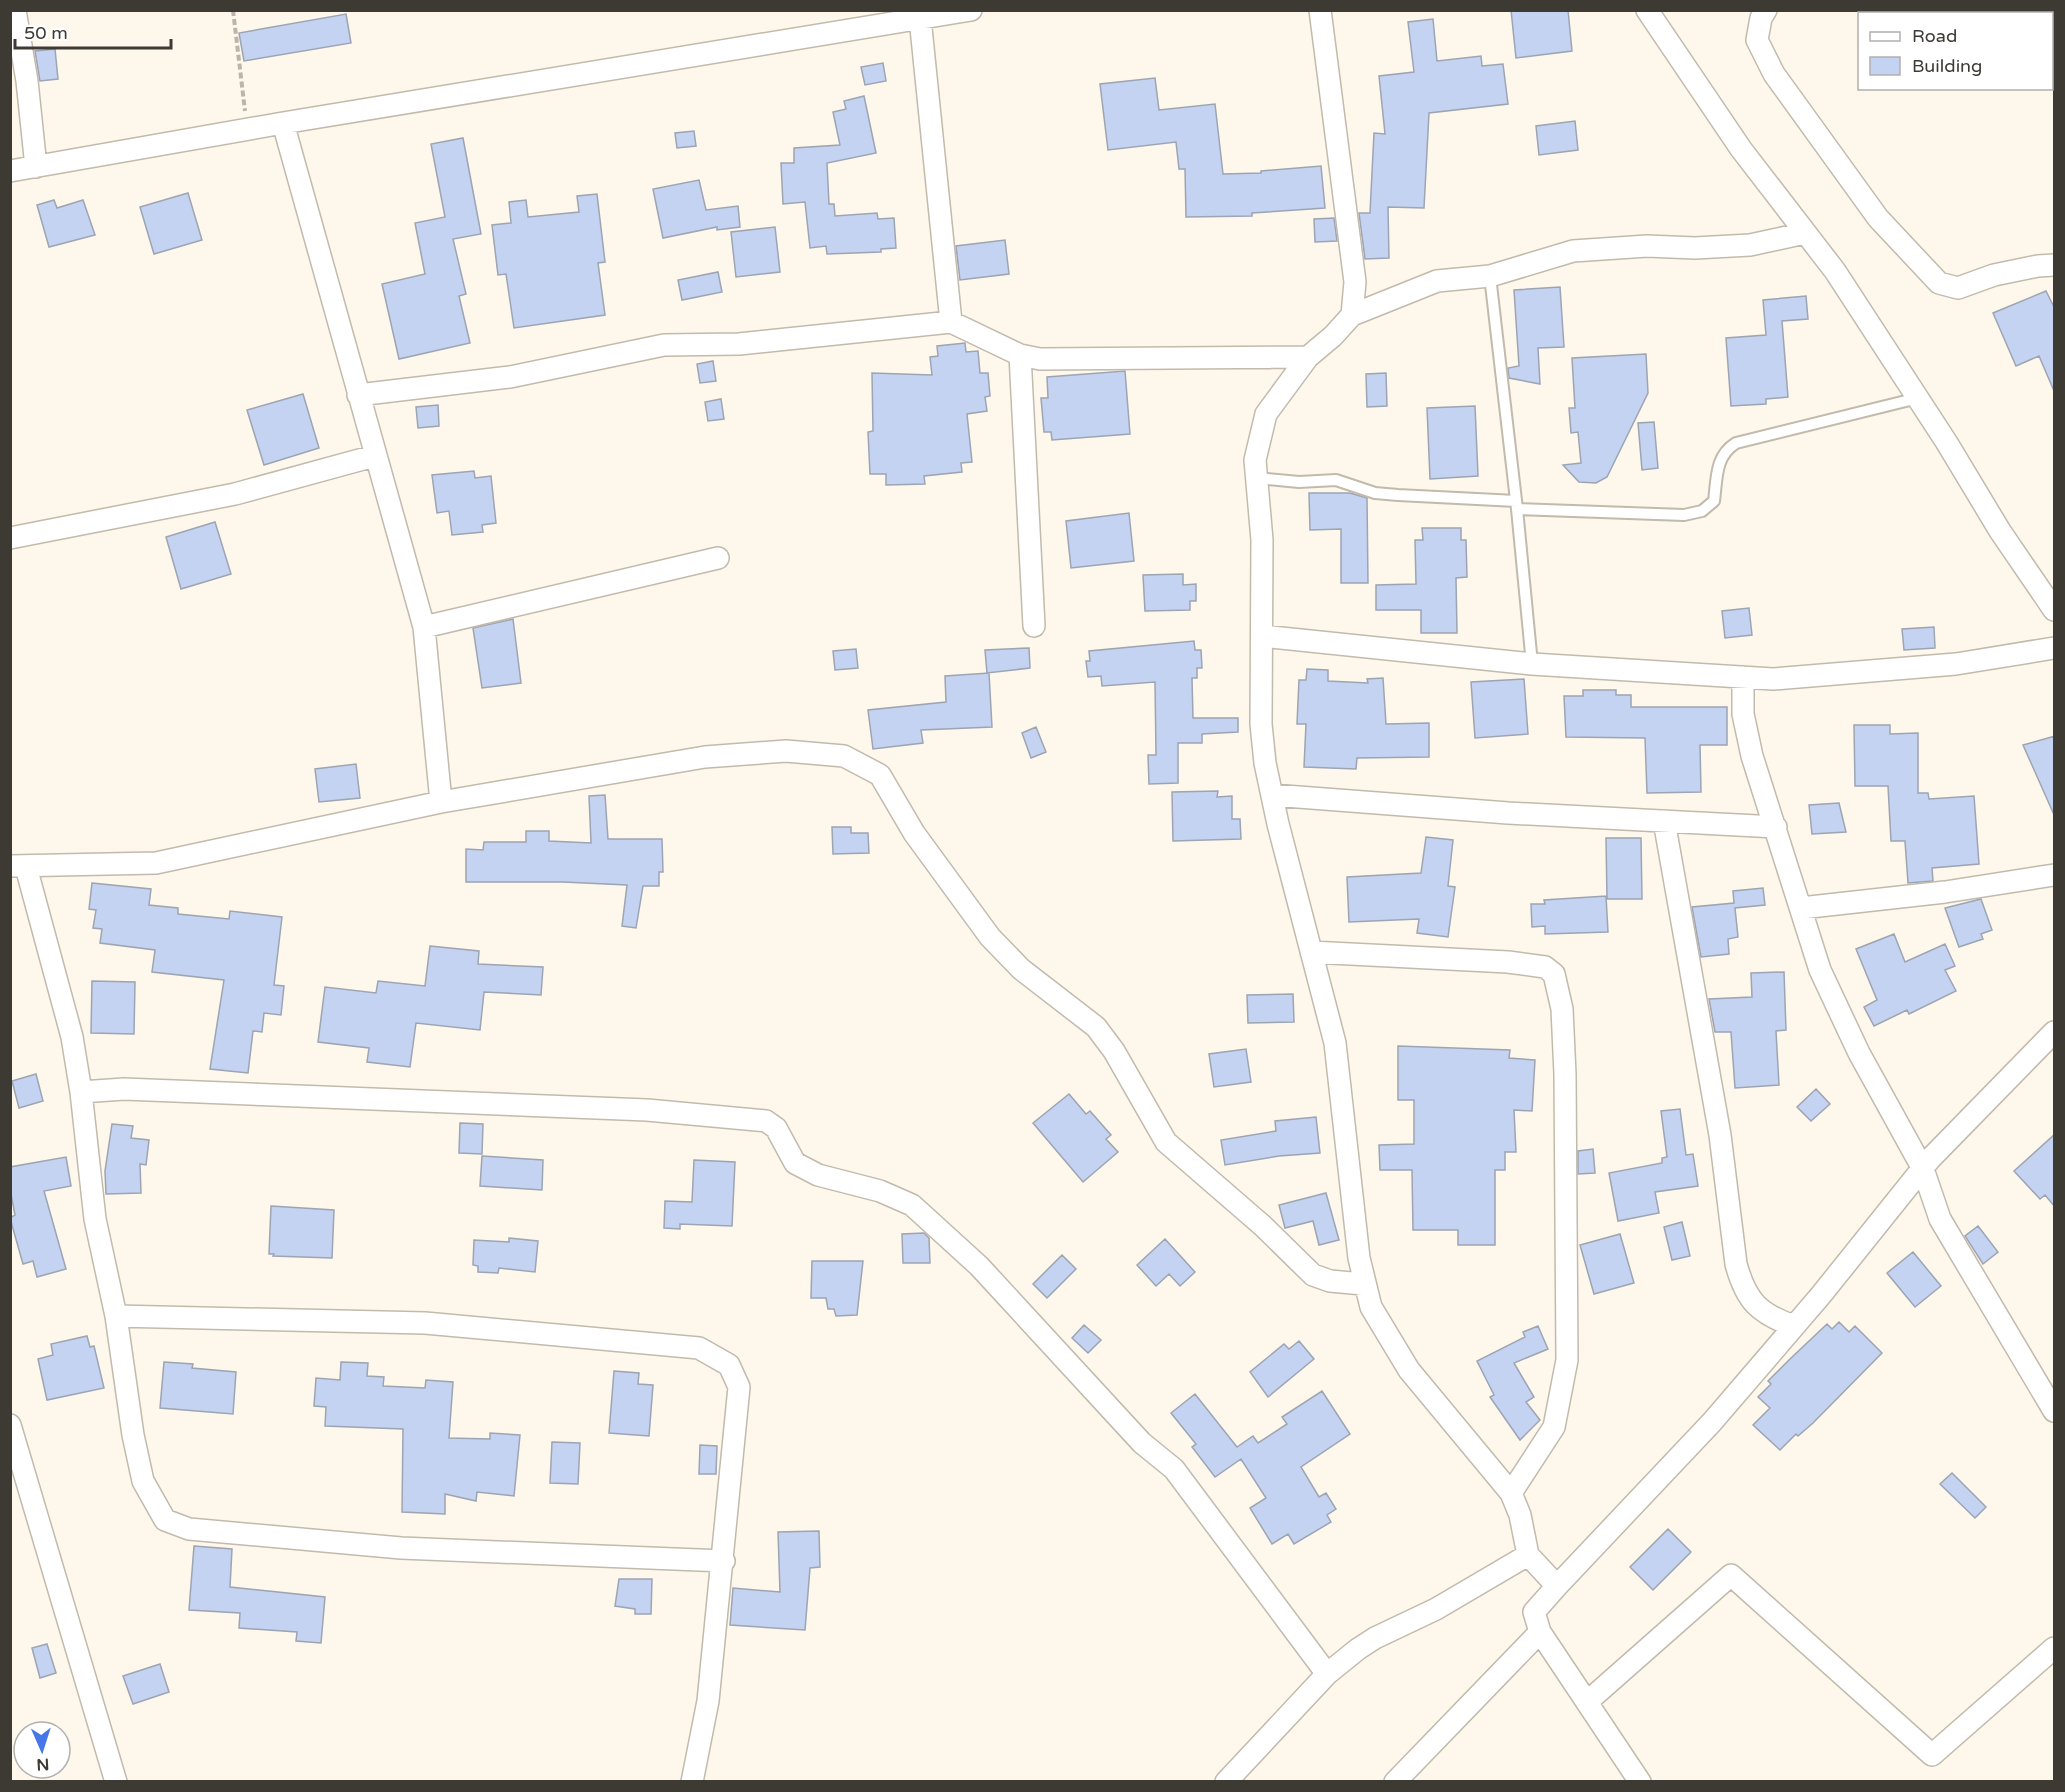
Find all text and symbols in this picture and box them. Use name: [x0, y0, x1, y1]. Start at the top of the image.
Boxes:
scale bar: [15, 12, 171, 50]
legend: [1858, 12, 2053, 90]
text: 50 m: [24, 22, 68, 44]
text: Road: [1912, 25, 1957, 47]
text: Building: [1912, 55, 1982, 77]
north arrow: [12, 1720, 72, 1780]
text: N: [36, 1754, 50, 1774]

